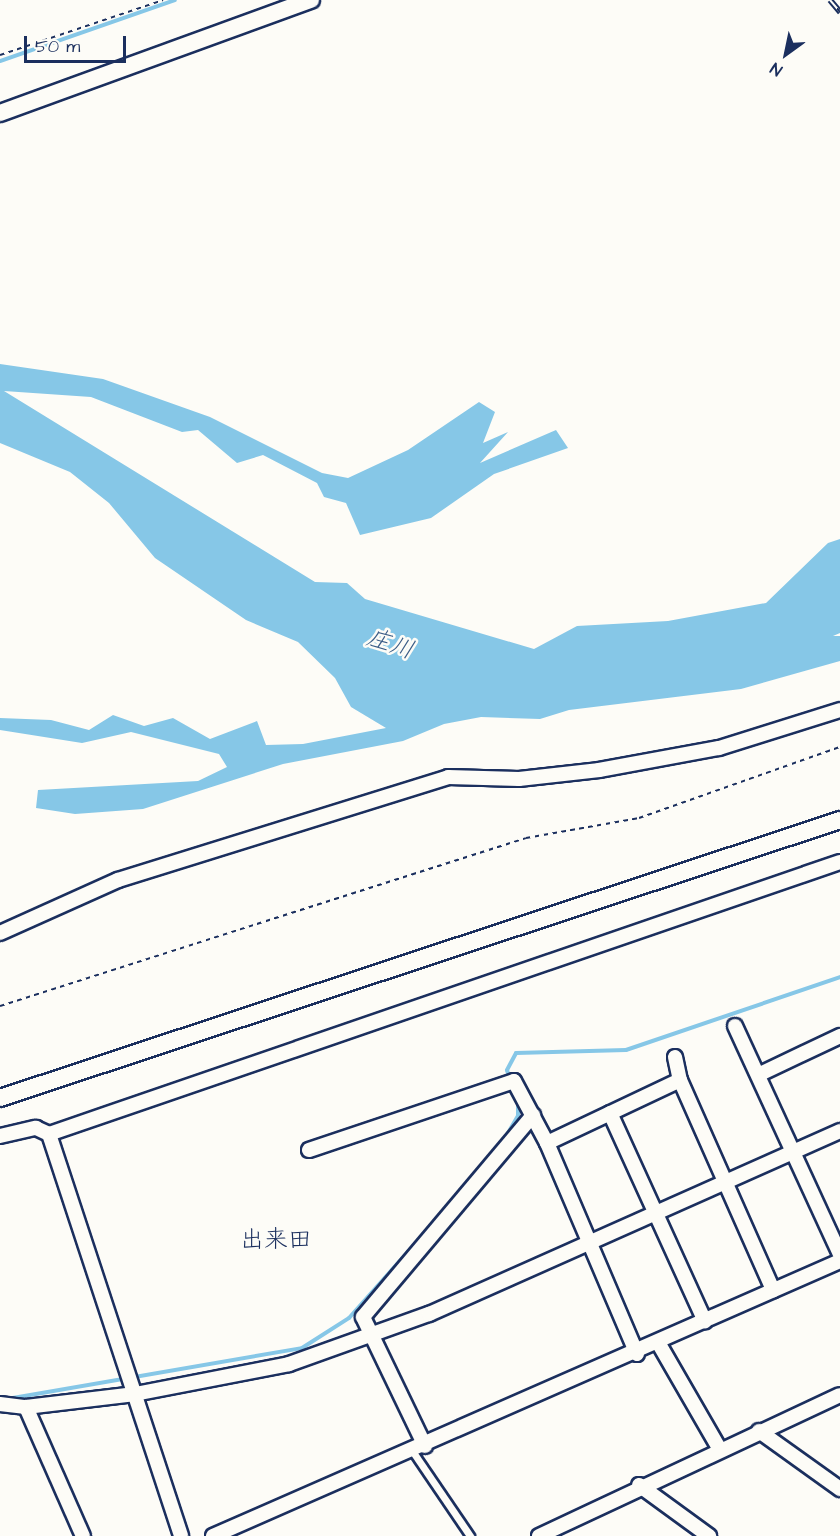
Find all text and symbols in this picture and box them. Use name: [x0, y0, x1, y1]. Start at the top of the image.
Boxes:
scale bar: [27, 24, 129, 62]
north arrow: [756, 24, 816, 84]
text: 50 m: [35, 34, 80, 59]
text: N: [766, 57, 786, 81]
water label: 庄川: [363, 624, 417, 666]
district label: 出来田: [240, 1227, 312, 1255]

